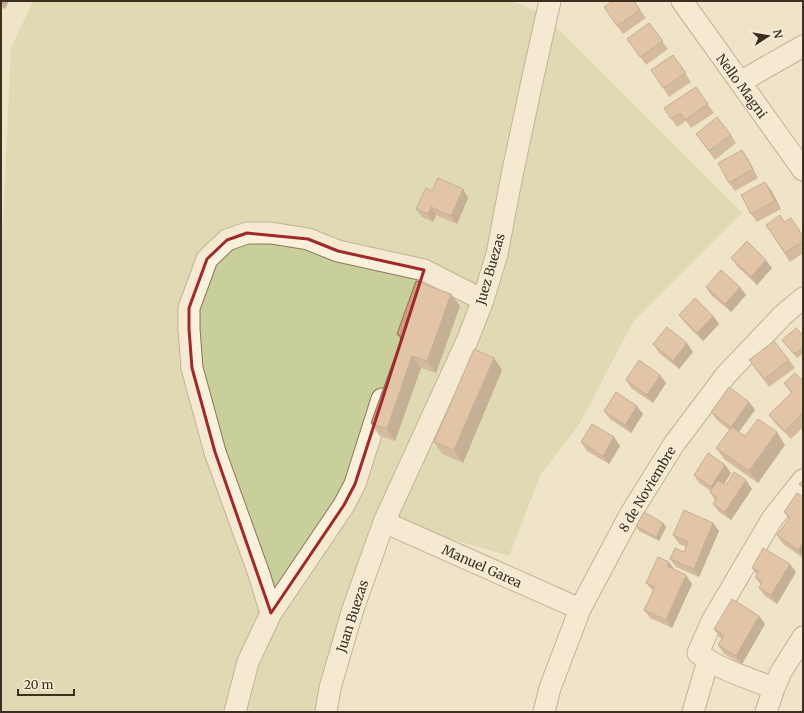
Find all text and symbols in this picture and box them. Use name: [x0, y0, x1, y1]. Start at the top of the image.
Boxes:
north arrow: [748, 16, 788, 56]
text: N: [770, 28, 786, 40]
street label: Nello Magni: [712, 51, 771, 122]
street label: Juez Buezas: [472, 231, 509, 308]
street label: 8 de Noviembre: [615, 443, 680, 535]
street label: Manuel Garea: [439, 541, 524, 592]
street label: Juan Buezas: [332, 578, 372, 656]
scale bar: [18, 671, 74, 697]
text: 20 m: [24, 677, 53, 692]

